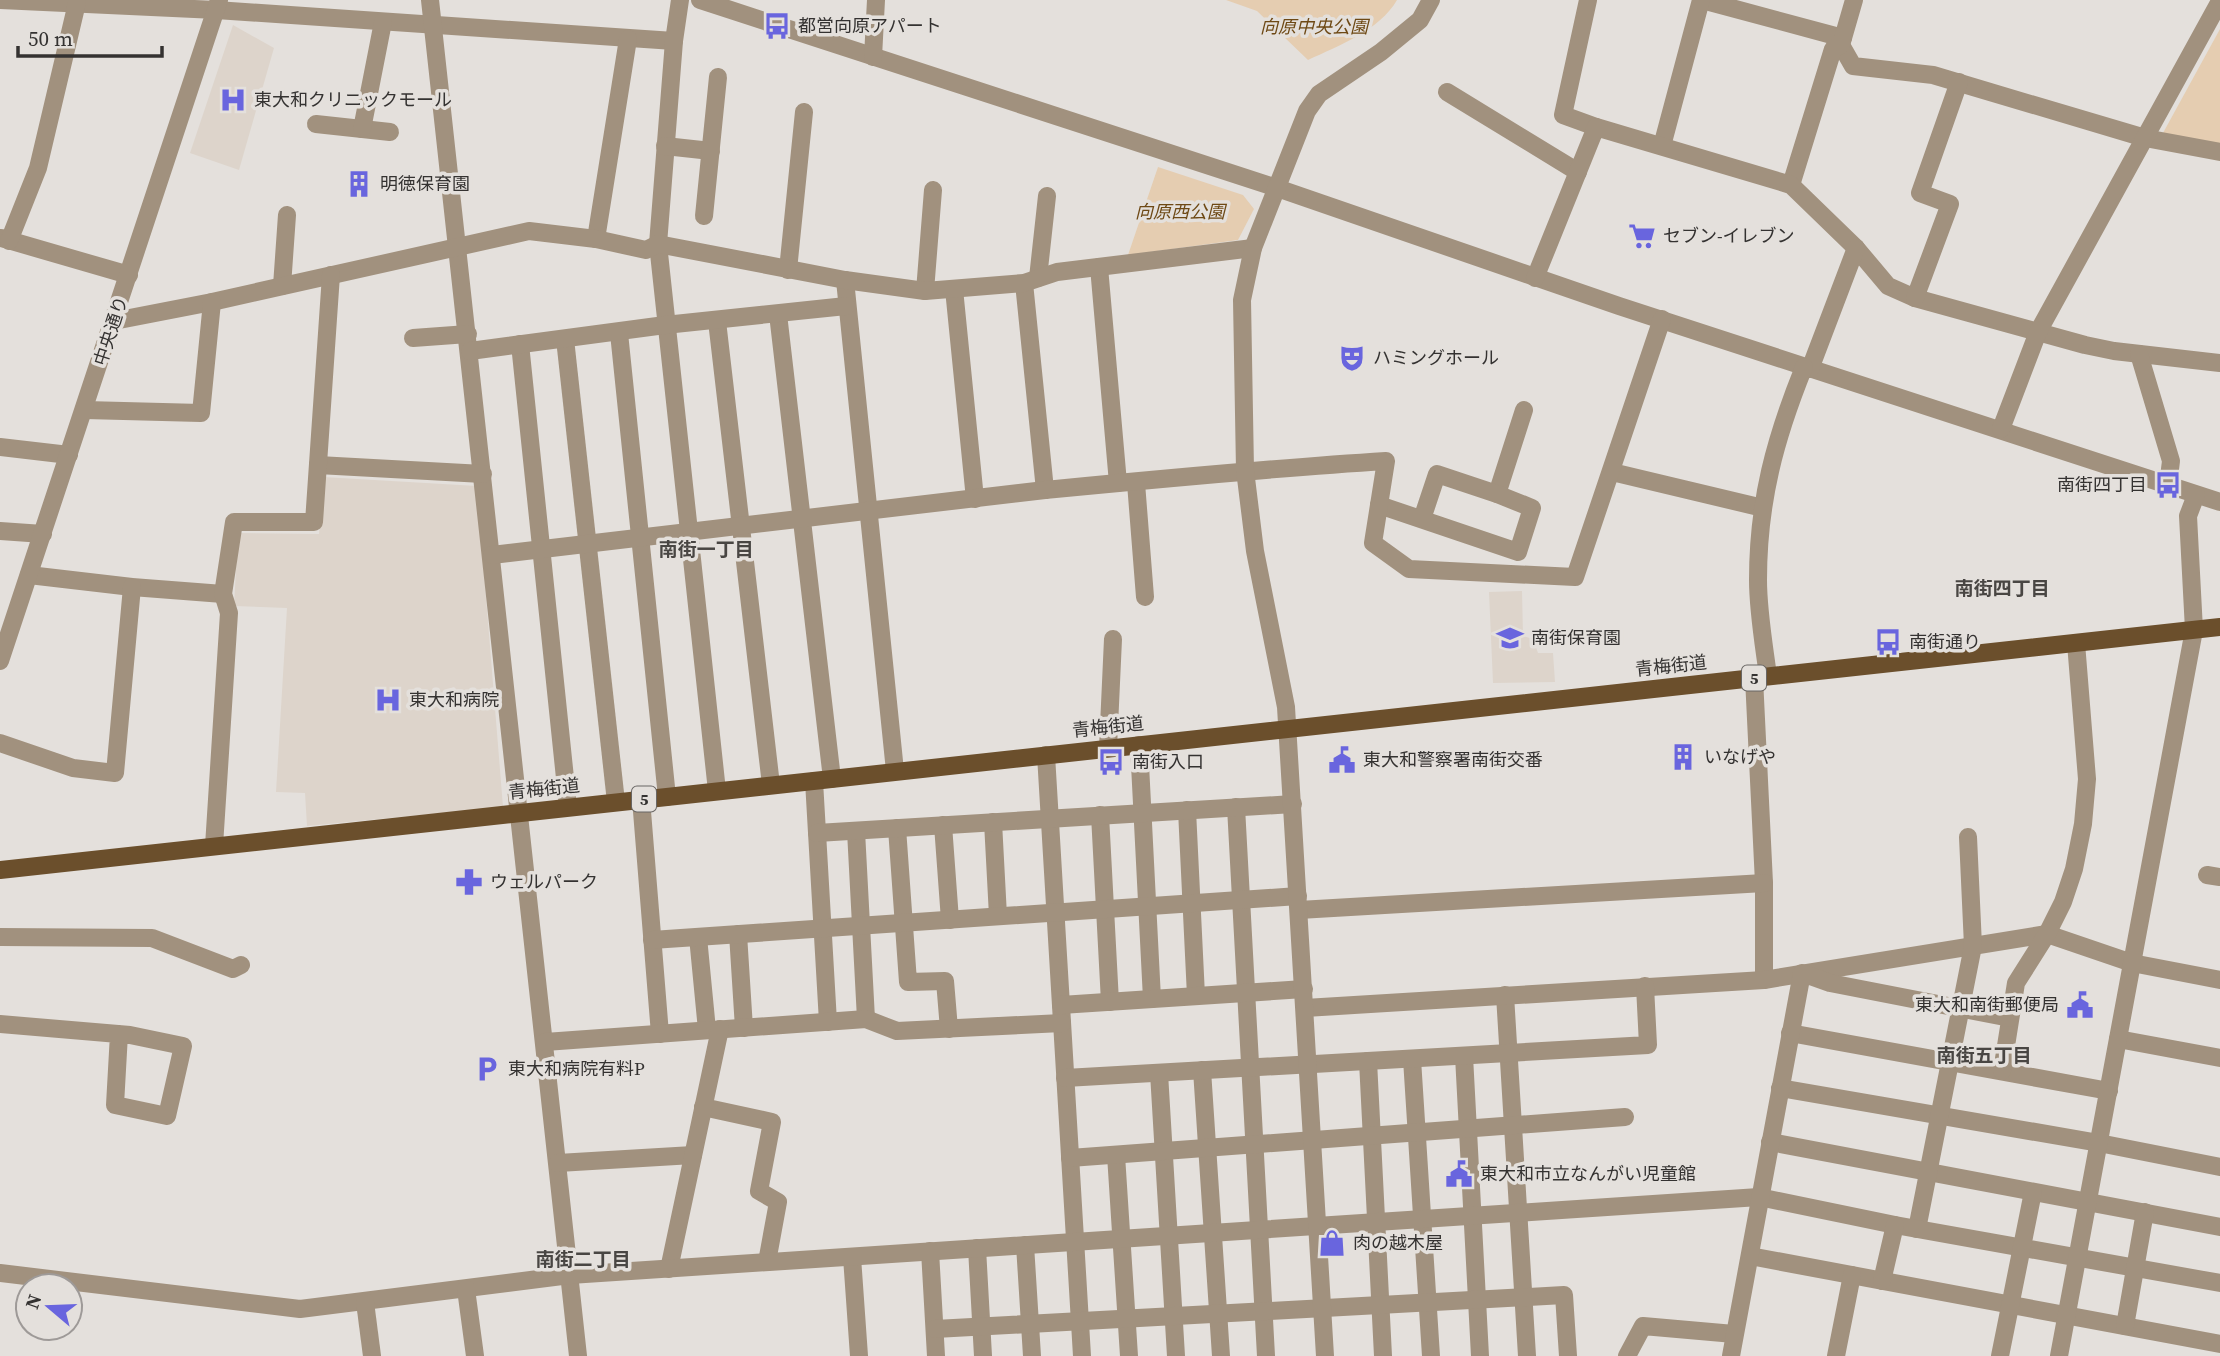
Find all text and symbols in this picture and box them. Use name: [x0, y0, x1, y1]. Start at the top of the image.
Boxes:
bus stop icon: 都営向原アパート: [762, 11, 792, 41]
place label: 都営向原アパート: [798, 13, 942, 38]
scale bar: [18, 14, 161, 58]
park label: 向原中央公園: [1260, 14, 1371, 39]
text: 50 m: [28, 24, 73, 53]
hospital icon: 東大和クリニックモール: [218, 85, 248, 115]
place label: 東大和クリニックモール: [254, 87, 452, 112]
building icon: 明徳保育園: [344, 169, 374, 199]
place label: 明徳保育園: [380, 171, 470, 196]
park label: 向原西公園: [1135, 199, 1228, 224]
supermarket icon: セブン-イレブン: [1627, 221, 1657, 251]
place label: セブン-イレブン: [1663, 223, 1795, 248]
street label: 中央通り: [88, 293, 134, 369]
theatre icon: ハミングホール: [1337, 343, 1367, 373]
place label: ハミングホール: [1373, 345, 1499, 370]
bus stop icon: 南街四丁目: [2153, 470, 2183, 500]
place label: 南街四丁目: [2057, 472, 2147, 497]
district label: 南街一丁目: [658, 536, 754, 562]
district label: 南街四丁目: [1954, 575, 2050, 601]
school or university icon: 南街保育園: [1495, 623, 1525, 653]
place label: 南街保育園: [1531, 625, 1621, 650]
bus stop icon: 南街通り: [1873, 627, 1903, 657]
place label: 南街通り: [1909, 629, 1981, 654]
street label: 青梅街道: [1634, 649, 1708, 682]
road number: 5: [1742, 666, 1766, 691]
hospital icon: 東大和病院: [373, 685, 403, 715]
place label: 東大和病院: [409, 687, 499, 712]
street label: 青梅街道: [1071, 710, 1145, 743]
building icon: いなげや: [1668, 742, 1698, 772]
place label: いなげや: [1704, 744, 1776, 769]
public building icon: 東大和警察署南街交番: [1327, 745, 1357, 775]
bus stop icon: 南街入口: [1096, 747, 1126, 777]
place label: 東大和警察署南街交番: [1363, 747, 1543, 772]
place label: 南街入口: [1132, 749, 1204, 774]
street label: 青梅街道: [507, 772, 581, 805]
road number: 5: [632, 786, 656, 812]
pharmacy icon: ウェルパーク: [454, 867, 484, 897]
place label: ウェルパーク: [490, 869, 598, 894]
public building icon: 東大和南街郵便局: [2065, 990, 2095, 1020]
place label: 東大和南街郵便局: [1915, 992, 2059, 1017]
district label: 南街五丁目: [1936, 1042, 2032, 1068]
parking icon: 東大和病院有料P: [472, 1054, 502, 1084]
place label: 東大和病院有料P: [508, 1056, 645, 1081]
public building icon: 東大和市立なんがい児童館: [1444, 1159, 1474, 1189]
place label: 東大和市立なんがい児童館: [1480, 1161, 1696, 1186]
shop icon: 肉の越木屋: [1317, 1228, 1347, 1258]
place label: 肉の越木屋: [1353, 1230, 1443, 1255]
district label: 南街二丁目: [535, 1246, 631, 1272]
north arrow: [14, 1272, 84, 1342]
text: N: [18, 1291, 48, 1312]

